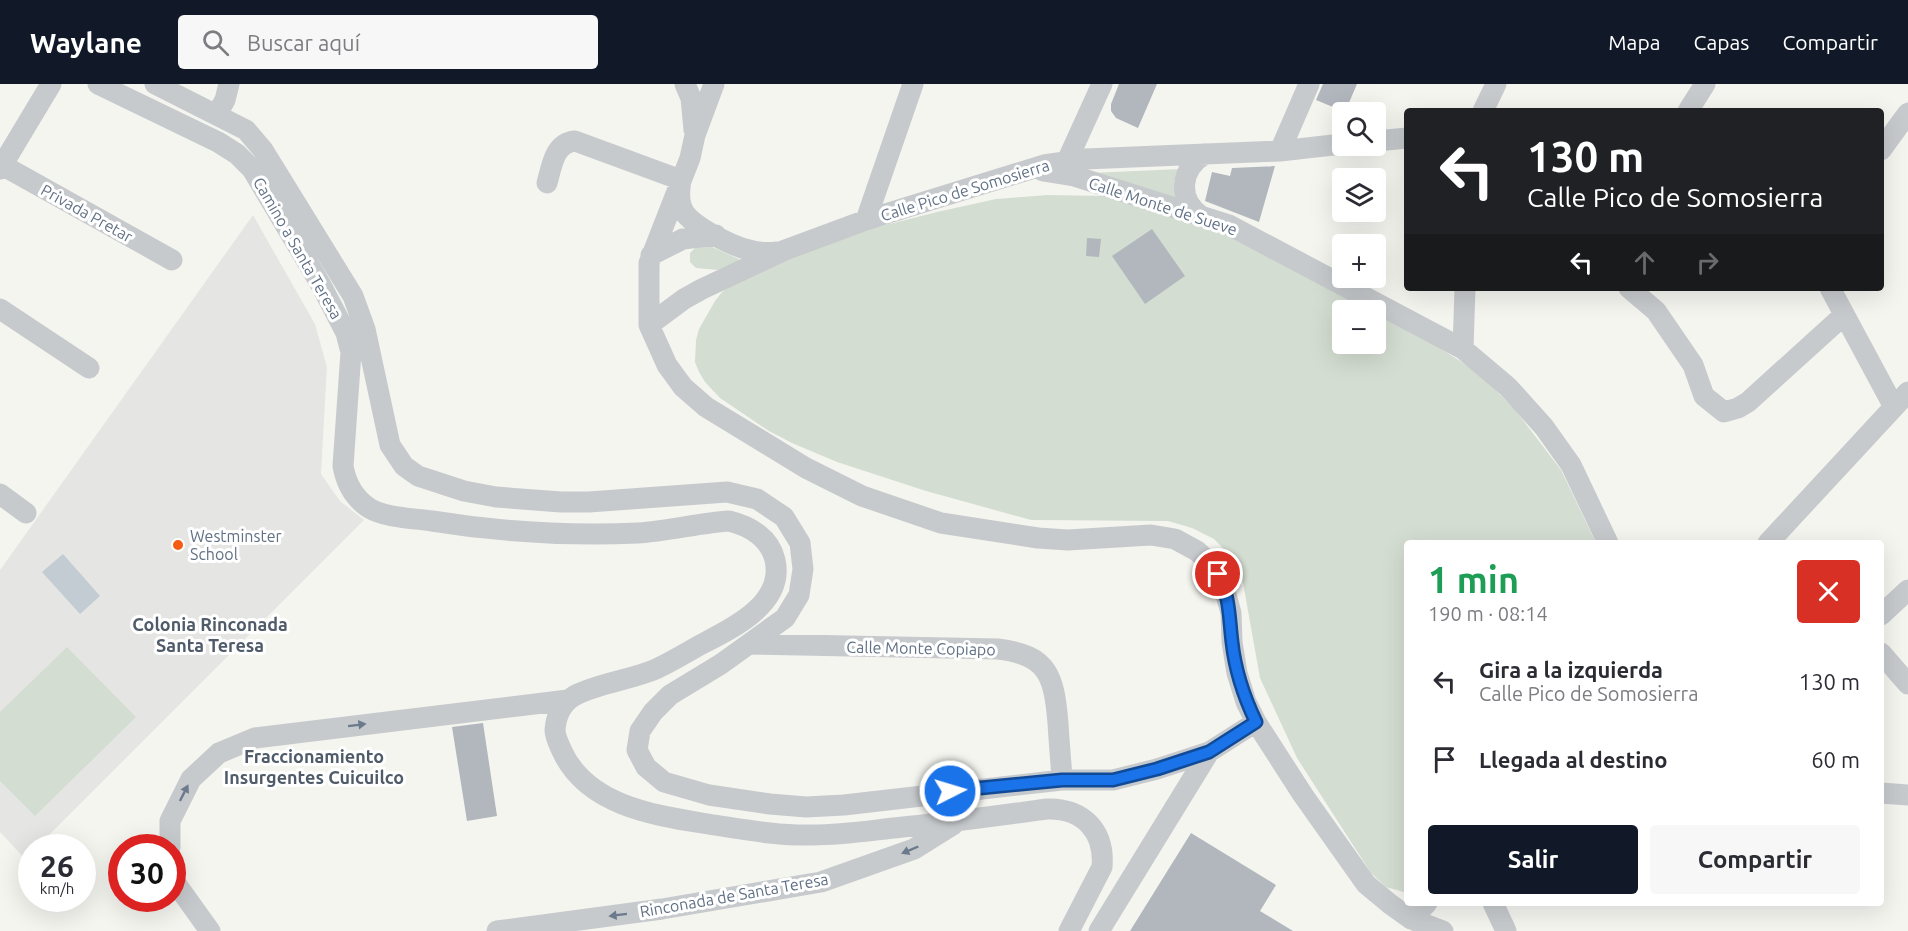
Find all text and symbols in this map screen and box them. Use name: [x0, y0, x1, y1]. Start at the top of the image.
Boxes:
search box: [178, 15, 598, 69]
icon: search: [199, 26, 232, 59]
text: Waylane: [30, 27, 142, 58]
text: Buscar aquí: [247, 30, 360, 55]
text: Mapa: [1608, 30, 1660, 54]
text: Capas: [1693, 30, 1749, 54]
text: Compartir: [1782, 30, 1878, 54]
map controls: [1332, 102, 1386, 354]
button: search: [1332, 102, 1386, 156]
icon: left: [1428, 132, 1506, 210]
text: 130 m: [1527, 133, 1644, 180]
street label: Calle Pico de Somosierra: [878, 156, 1052, 224]
button: layers: [1332, 168, 1386, 222]
street label: Camino a Santa Teresa: [250, 174, 346, 322]
street label: Calle Monte de Sueve: [1087, 174, 1239, 238]
street label: Privada Pretar: [38, 180, 136, 246]
text: Calle Pico de Somosierra: [1527, 182, 1823, 212]
button: +: [1332, 234, 1386, 288]
icon: left: [1565, 246, 1598, 279]
icon: ahead: [1628, 246, 1661, 279]
icon: right: [1691, 246, 1724, 279]
button: −: [1332, 300, 1386, 354]
place label: Westminster School: [190, 527, 282, 563]
marker: Westminster School: [171, 538, 185, 552]
pin: [1192, 548, 1243, 599]
icon: arrive: [1201, 557, 1234, 590]
text: 1 min: [1428, 559, 1519, 600]
button: close: [1797, 560, 1860, 623]
text: 190 m · 08:14: [1428, 602, 1548, 625]
district label: Colonia Rinconada Santa Teresa: [132, 614, 288, 655]
street label: Calle Monte Copiapo: [846, 638, 996, 658]
text: Gira a la izquierda: [1479, 657, 1663, 682]
icon: left: [1428, 665, 1461, 698]
text: 130 m: [1799, 669, 1860, 694]
text: Calle Pico de Somosierra: [1479, 682, 1698, 705]
one-way arrow: [347, 720, 366, 730]
icon: arrive: [1428, 743, 1461, 776]
district label: Fraccionamiento Insurgentes Cuicuilco: [224, 746, 404, 787]
text: Llegada al destino: [1479, 747, 1667, 772]
text: 60 m: [1811, 747, 1860, 772]
position arrow: [918, 759, 982, 823]
one-way arrow: [179, 784, 189, 801]
button: Salir: [1428, 825, 1638, 894]
button: Compartir: [1650, 825, 1860, 894]
speed limit sign: 30: [108, 834, 186, 912]
one-way arrow: [900, 845, 918, 855]
text: 26: [40, 849, 74, 883]
street label: Rinconada de Santa Teresa: [638, 870, 830, 920]
text: km/h: [40, 880, 74, 897]
one-way arrow: [608, 911, 627, 920]

